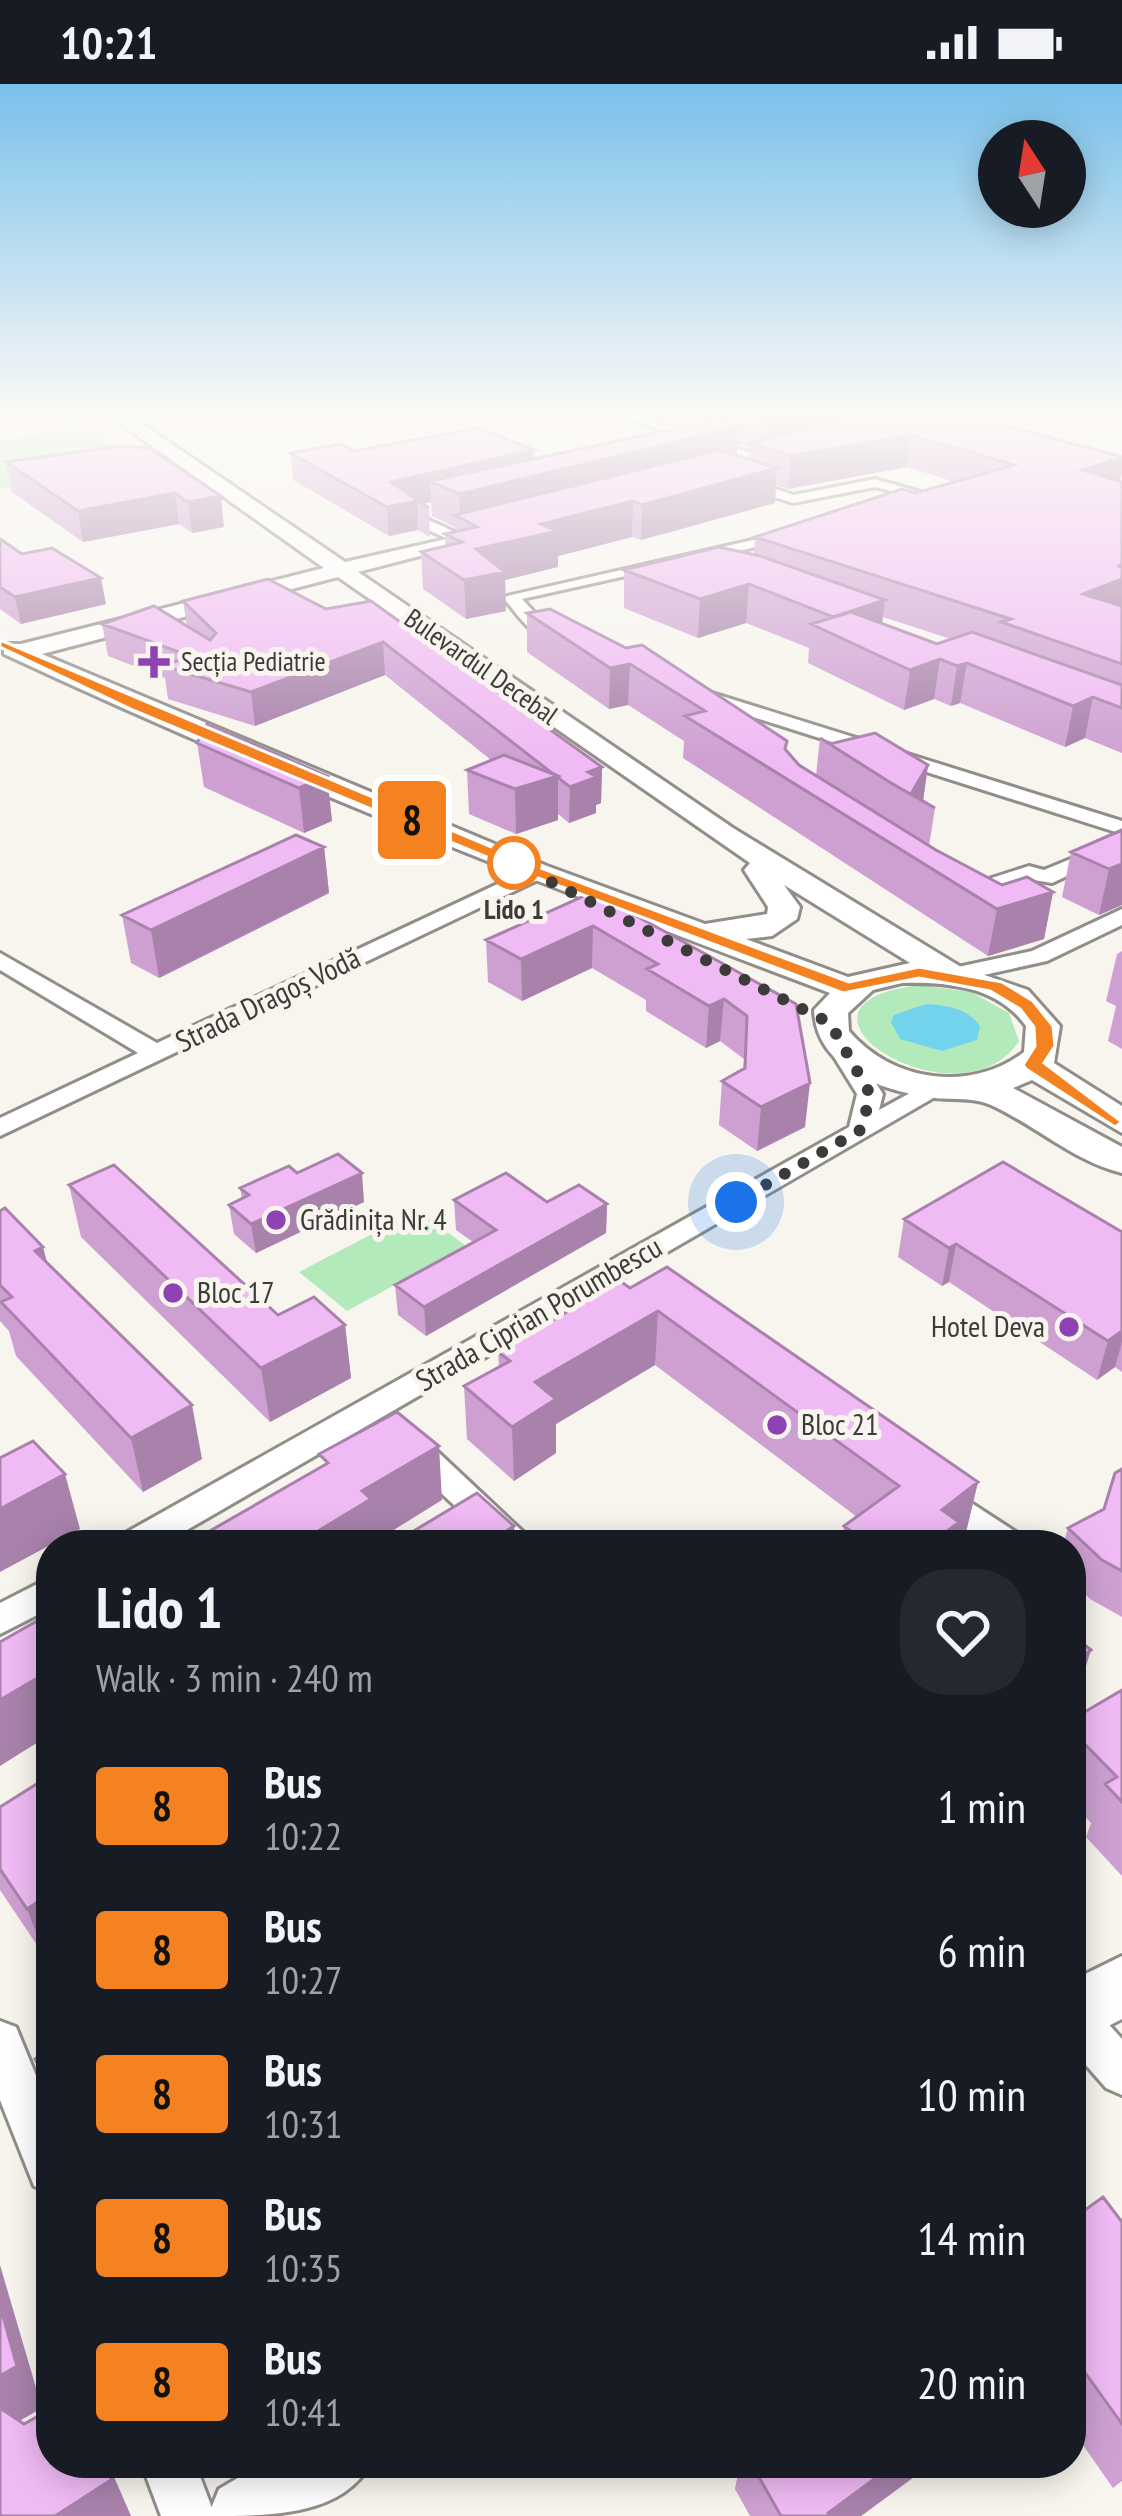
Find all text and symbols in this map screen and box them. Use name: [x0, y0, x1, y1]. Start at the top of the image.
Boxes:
text: 10:21: [60, 13, 157, 71]
north arrow: [978, 120, 1086, 228]
map controls: [978, 120, 1086, 228]
street label: Bulevardul Decebal: [398, 601, 566, 732]
place label: Secția Pediatrie: [181, 644, 326, 678]
marker: Secția Pediatrie: [138, 646, 170, 678]
line badge: 8: [373, 781, 451, 859]
text: 8: [402, 792, 422, 847]
marker: Lido 1: [489, 838, 539, 888]
place label: Lido 1: [484, 892, 544, 926]
street label: Strada Dragoș Vodă: [169, 937, 366, 1060]
your location: [706, 1172, 766, 1232]
place label: Grădinița Nr. 4: [300, 1199, 447, 1238]
marker: Grădinița Nr. 4: [263, 1207, 289, 1233]
street label: Strada Ciprian Porumbescu: [408, 1226, 668, 1399]
place label: Bloc 17: [197, 1272, 275, 1311]
marker: Bloc 17: [160, 1280, 186, 1306]
place label: Hotel Deva: [931, 1306, 1045, 1345]
marker: Hotel Deva: [1056, 1314, 1082, 1340]
place label: Bloc 21: [801, 1404, 879, 1443]
marker: Bloc 21: [764, 1412, 790, 1438]
button: heart: [900, 1569, 1026, 1695]
text: Lido 1: [96, 1570, 223, 1644]
text: Walk · 3 min · 240 m: [96, 1652, 373, 1703]
text: Bus: [264, 1752, 322, 1810]
text: 1 min: [937, 1777, 1026, 1835]
text: 8: [152, 1778, 172, 1833]
text: 10:22: [264, 1810, 342, 1861]
text: Bus: [264, 1896, 322, 1954]
text: 6 min: [937, 1921, 1026, 1979]
text: 8: [152, 1922, 172, 1977]
text: 10:27: [264, 1954, 342, 2005]
text: Bus: [264, 2040, 322, 2098]
text: 10 min: [917, 2065, 1026, 2123]
text: 8: [152, 2066, 172, 2121]
text: 10:31: [264, 2098, 342, 2149]
text: Bus: [264, 2184, 322, 2242]
text: 14 min: [917, 2209, 1026, 2267]
text: 8: [152, 2210, 172, 2265]
text: 10:35: [264, 2242, 342, 2293]
text: Bus: [264, 2328, 322, 2386]
text: 20 min: [917, 2353, 1026, 2411]
text: 8: [152, 2354, 172, 2409]
text: 10:41: [264, 2386, 342, 2437]

